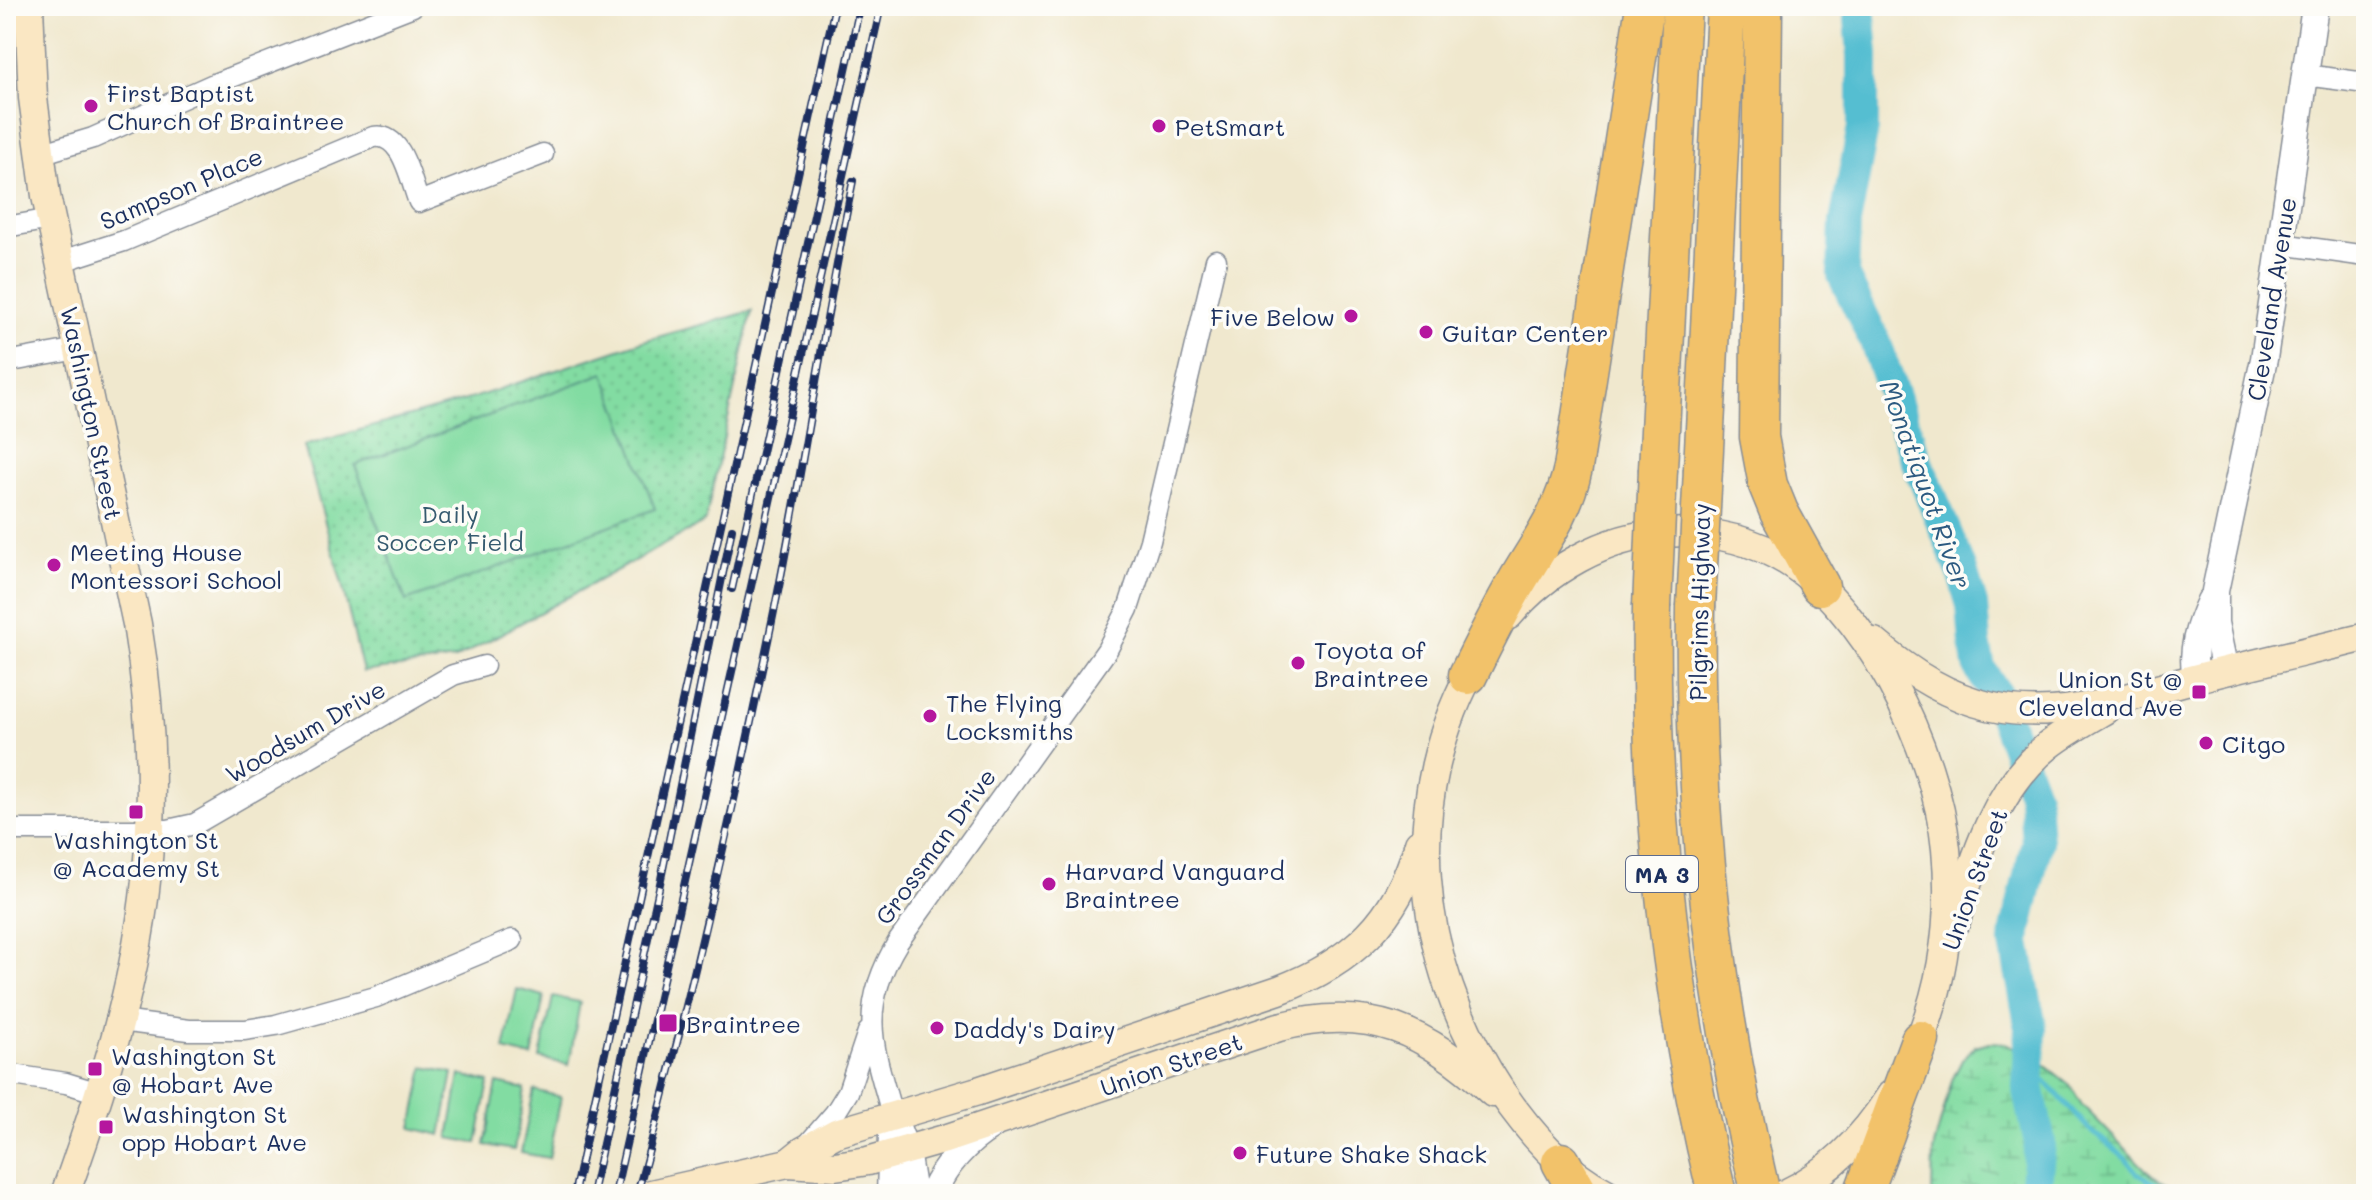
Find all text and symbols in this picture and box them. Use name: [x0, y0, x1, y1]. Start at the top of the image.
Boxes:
place label: First Baptist Church of Braintree: [107, 77, 344, 136]
marker: First Baptist Church of Braintree: [82, 97, 100, 115]
place label: PetSmart: [1175, 111, 1285, 142]
marker: PetSmart: [1150, 117, 1168, 135]
street label: Sampson Place: [95, 140, 267, 236]
street label: Cleveland Avenue: [2240, 195, 2302, 403]
place label: Five Below: [1210, 301, 1335, 332]
street label: Washington Street: [54, 303, 130, 523]
marker: Five Below: [1342, 307, 1360, 325]
place label: Guitar Center: [1442, 317, 1608, 348]
marker: Guitar Center: [1417, 323, 1435, 341]
water label: Monatiquot River: [1872, 375, 1980, 593]
park label: Daily Soccer Field: [376, 498, 524, 557]
street label: Pilgrims Highway: [1682, 503, 1716, 701]
place label: Meeting House Montessori School: [70, 536, 282, 595]
marker: Meeting House Montessori School: [45, 556, 63, 574]
place label: Toyota of Braintree: [1314, 634, 1429, 693]
marker: Toyota of Braintree: [1289, 654, 1307, 672]
place label: Union St @ Cleveland Ave: [2019, 663, 2183, 722]
street label: Woodsum Drive: [219, 673, 391, 789]
marker: Union St @ Cleveland Ave: [2190, 683, 2208, 701]
place label: The Flying Locksmiths: [946, 687, 1074, 746]
marker: The Flying Locksmiths: [921, 707, 939, 725]
place label: Citgo: [2222, 728, 2285, 759]
marker: Citgo: [2197, 734, 2215, 752]
street label: Grossman Drive: [868, 762, 1002, 930]
marker: Washington St @ Academy St: [127, 803, 145, 821]
street label: Union Street: [1934, 804, 2014, 954]
place label: Washington St @ Academy St: [52, 824, 220, 883]
place label: Harvard Vanguard Braintree: [1065, 855, 1285, 914]
road number: MA 3: [1626, 856, 1698, 892]
marker: Harvard Vanguard Braintree: [1040, 875, 1058, 893]
place label: Braintree: [686, 1008, 801, 1039]
marker: Braintree: [657, 1012, 679, 1034]
place label: Daddy's Dairy: [953, 1013, 1115, 1044]
marker: Daddy's Dairy: [928, 1019, 946, 1037]
street label: Union Street: [1096, 1025, 1246, 1103]
place label: Washington St @ Hobart Ave: [111, 1040, 277, 1099]
marker: Washington St @ Hobart Ave: [86, 1060, 104, 1078]
place label: Washington St opp Hobart Ave: [122, 1098, 307, 1157]
marker: Washington St opp Hobart Ave: [97, 1118, 115, 1136]
place label: Future Shake Shack: [1256, 1138, 1487, 1169]
marker: Future Shake Shack: [1231, 1144, 1249, 1162]

